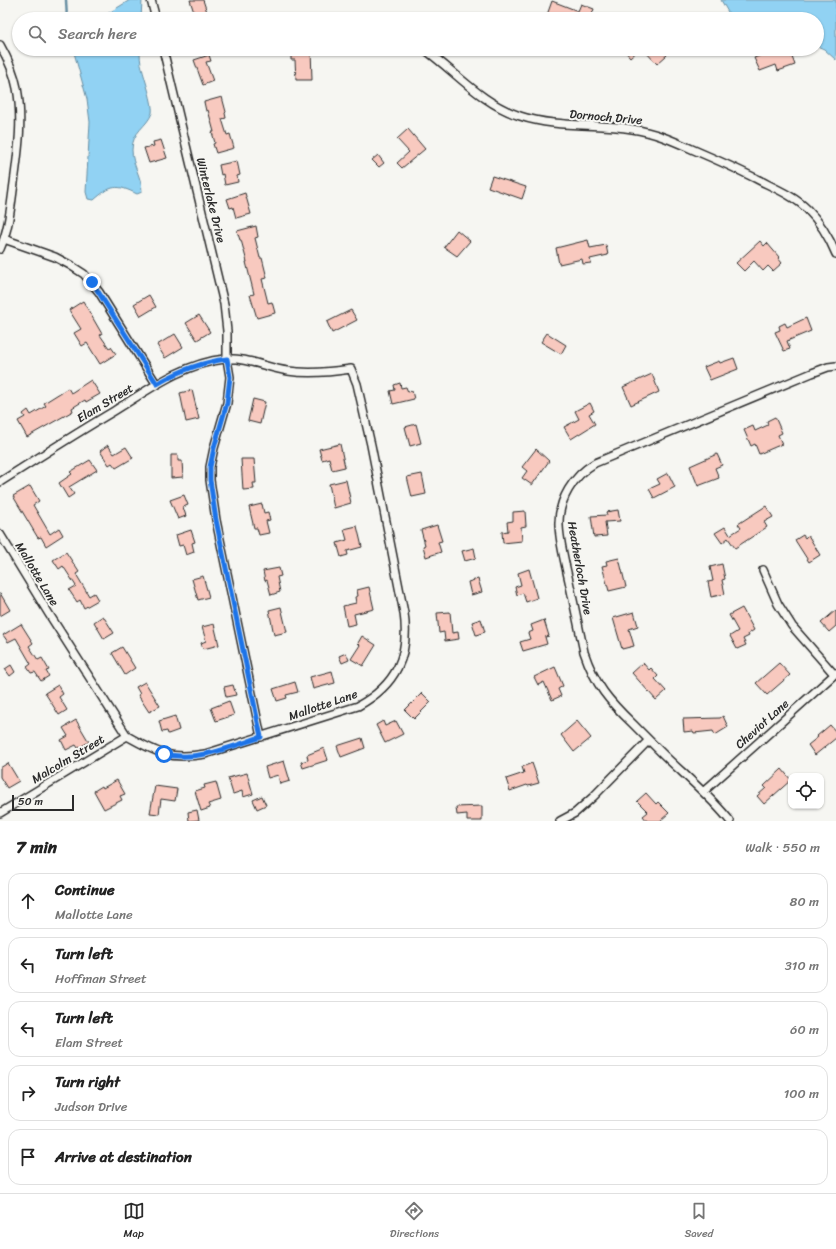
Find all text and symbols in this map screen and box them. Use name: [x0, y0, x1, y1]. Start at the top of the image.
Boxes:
search box: [12, 12, 824, 56]
text: Search here: [58, 21, 137, 47]
icon: search: [26, 23, 48, 45]
street label: Dornoch Drive: [569, 103, 643, 131]
street label: Winterlake Drive: [190, 155, 232, 245]
route end: [83, 273, 101, 291]
street label: Elam Street: [72, 377, 138, 429]
street label: Heatherloch Drive: [561, 520, 599, 617]
street label: Mallotte Lane: [9, 538, 65, 610]
street label: Mallotte Lane: [285, 683, 361, 727]
street label: Cheviot Lane: [730, 693, 794, 755]
street label: Malcolm Street: [27, 728, 109, 790]
route start: [155, 745, 173, 763]
map controls: [788, 773, 824, 809]
button: locate: [788, 773, 824, 809]
text: 50 m: [18, 792, 43, 811]
scale bar: [12, 793, 74, 812]
text: 7 min: [16, 832, 57, 862]
text: Walk · 550 m: [745, 836, 820, 859]
text: Continue: [55, 877, 115, 903]
icon: ahead: [17, 890, 39, 912]
text: 80 m: [790, 890, 819, 913]
text: Mallotte Lane: [55, 903, 133, 926]
text: Turn left: [55, 941, 113, 967]
icon: left: [17, 954, 39, 976]
text: 310 m: [785, 954, 819, 977]
text: Hoffman Street: [55, 967, 147, 990]
text: Turn left: [55, 1005, 113, 1031]
icon: left: [17, 1018, 39, 1040]
text: 60 m: [790, 1018, 819, 1041]
text: Elam Street: [55, 1031, 123, 1054]
text: Turn right: [55, 1069, 120, 1095]
icon: right: [17, 1082, 39, 1104]
text: 100 m: [784, 1082, 819, 1105]
text: Judson Drive: [55, 1095, 127, 1118]
text: Arrive at destination: [55, 1144, 192, 1170]
icon: arrive: [17, 1146, 39, 1168]
tab: Map: [123, 1200, 145, 1243]
tab: Directions: [390, 1200, 439, 1243]
tab: Saved: [684, 1200, 713, 1243]

